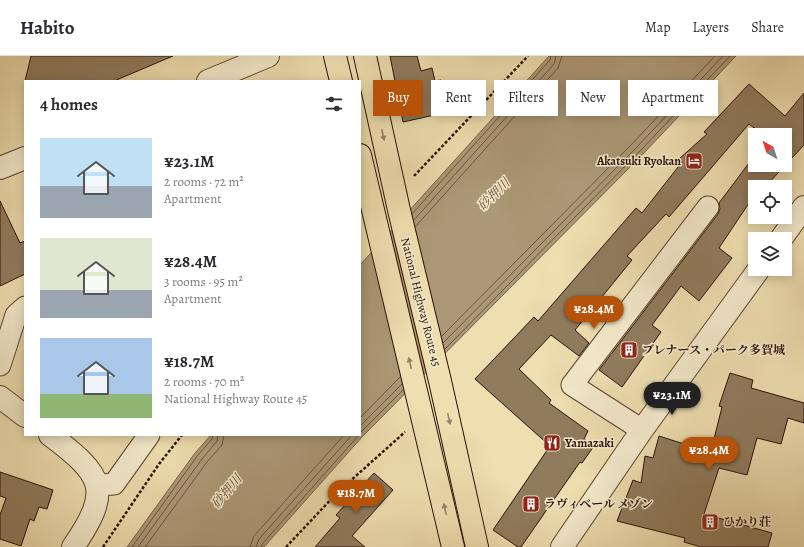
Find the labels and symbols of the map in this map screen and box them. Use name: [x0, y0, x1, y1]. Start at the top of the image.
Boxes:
north arrow: [748, 128, 792, 172]
one-way arrow: [380, 129, 386, 141]
hotel icon: Akatsuki Ryokan: [684, 151, 704, 171]
place label: Akatsuki Ryokan: [596, 153, 681, 169]
water label: 砂押川: [474, 173, 515, 214]
street label: National Highway Route 45: [397, 236, 445, 368]
pin: ¥28.4M: [561, 296, 627, 330]
building icon: ブレナース・パーク多賀城: [619, 340, 639, 360]
place label: ブレナース・パーク多賀城: [642, 342, 785, 358]
one-way arrow: [407, 357, 413, 369]
pin: ¥23.1M: [639, 382, 705, 416]
one-way arrow: [446, 412, 452, 425]
restaurant icon: Yamazaki: [542, 433, 562, 453]
place label: Yamazaki: [564, 435, 614, 451]
pin: ¥28.4M: [676, 437, 742, 471]
water label: 砂押川: [207, 469, 247, 512]
pin: ¥18.7M: [323, 480, 389, 514]
building icon: ラヴィベール メゾン: [521, 494, 541, 514]
place label: ラヴィベール メゾン: [544, 496, 653, 512]
one-way arrow: [441, 503, 447, 515]
building icon: ひかり荘: [700, 512, 720, 532]
place label: ひかり荘: [723, 514, 771, 530]

